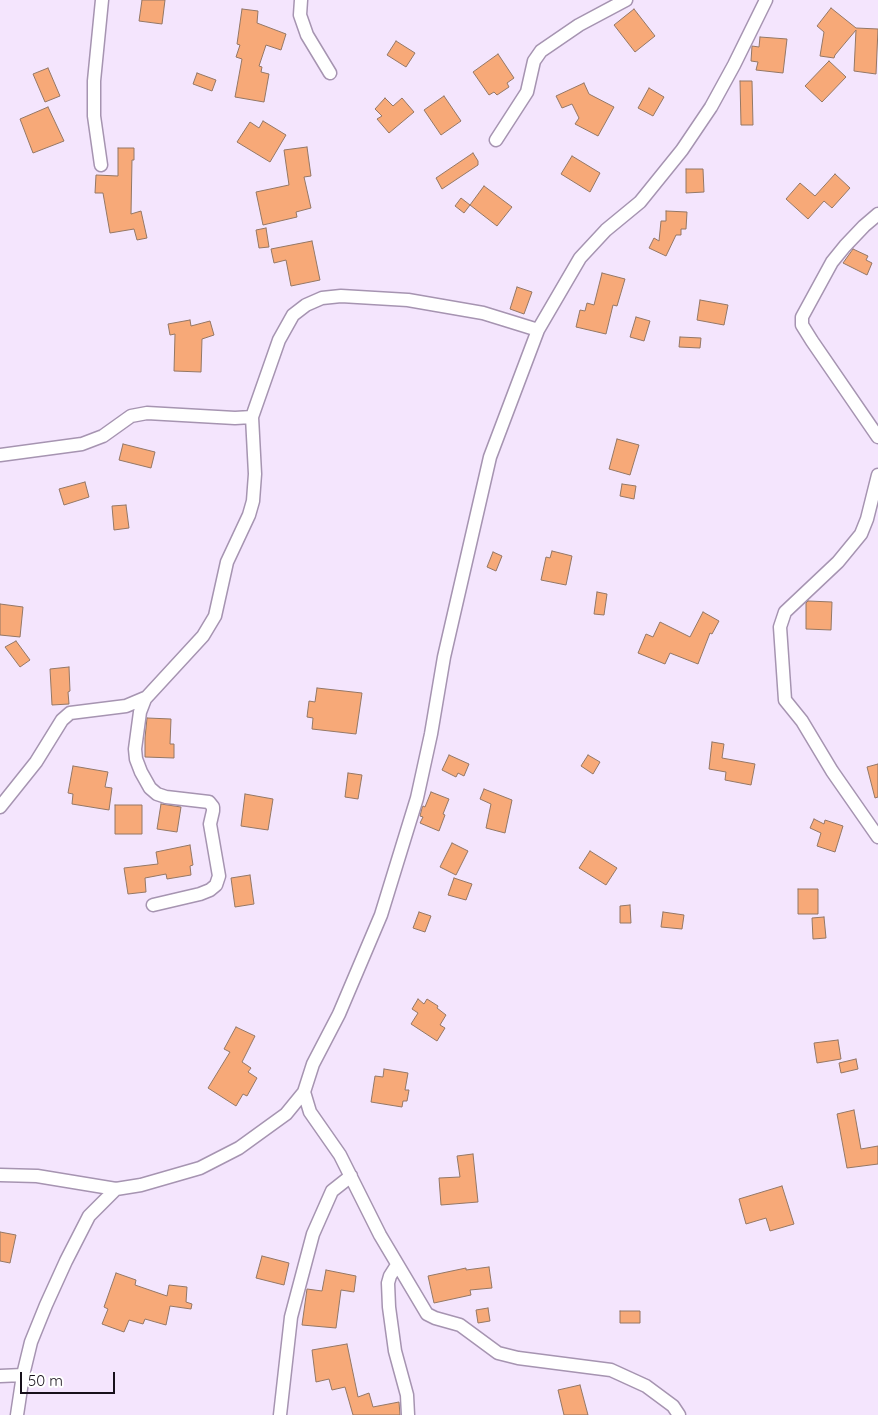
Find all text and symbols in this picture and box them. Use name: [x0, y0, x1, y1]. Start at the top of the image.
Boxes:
scale bar: [22, 1362, 118, 1394]
text: 50 m: [28, 1371, 63, 1390]

